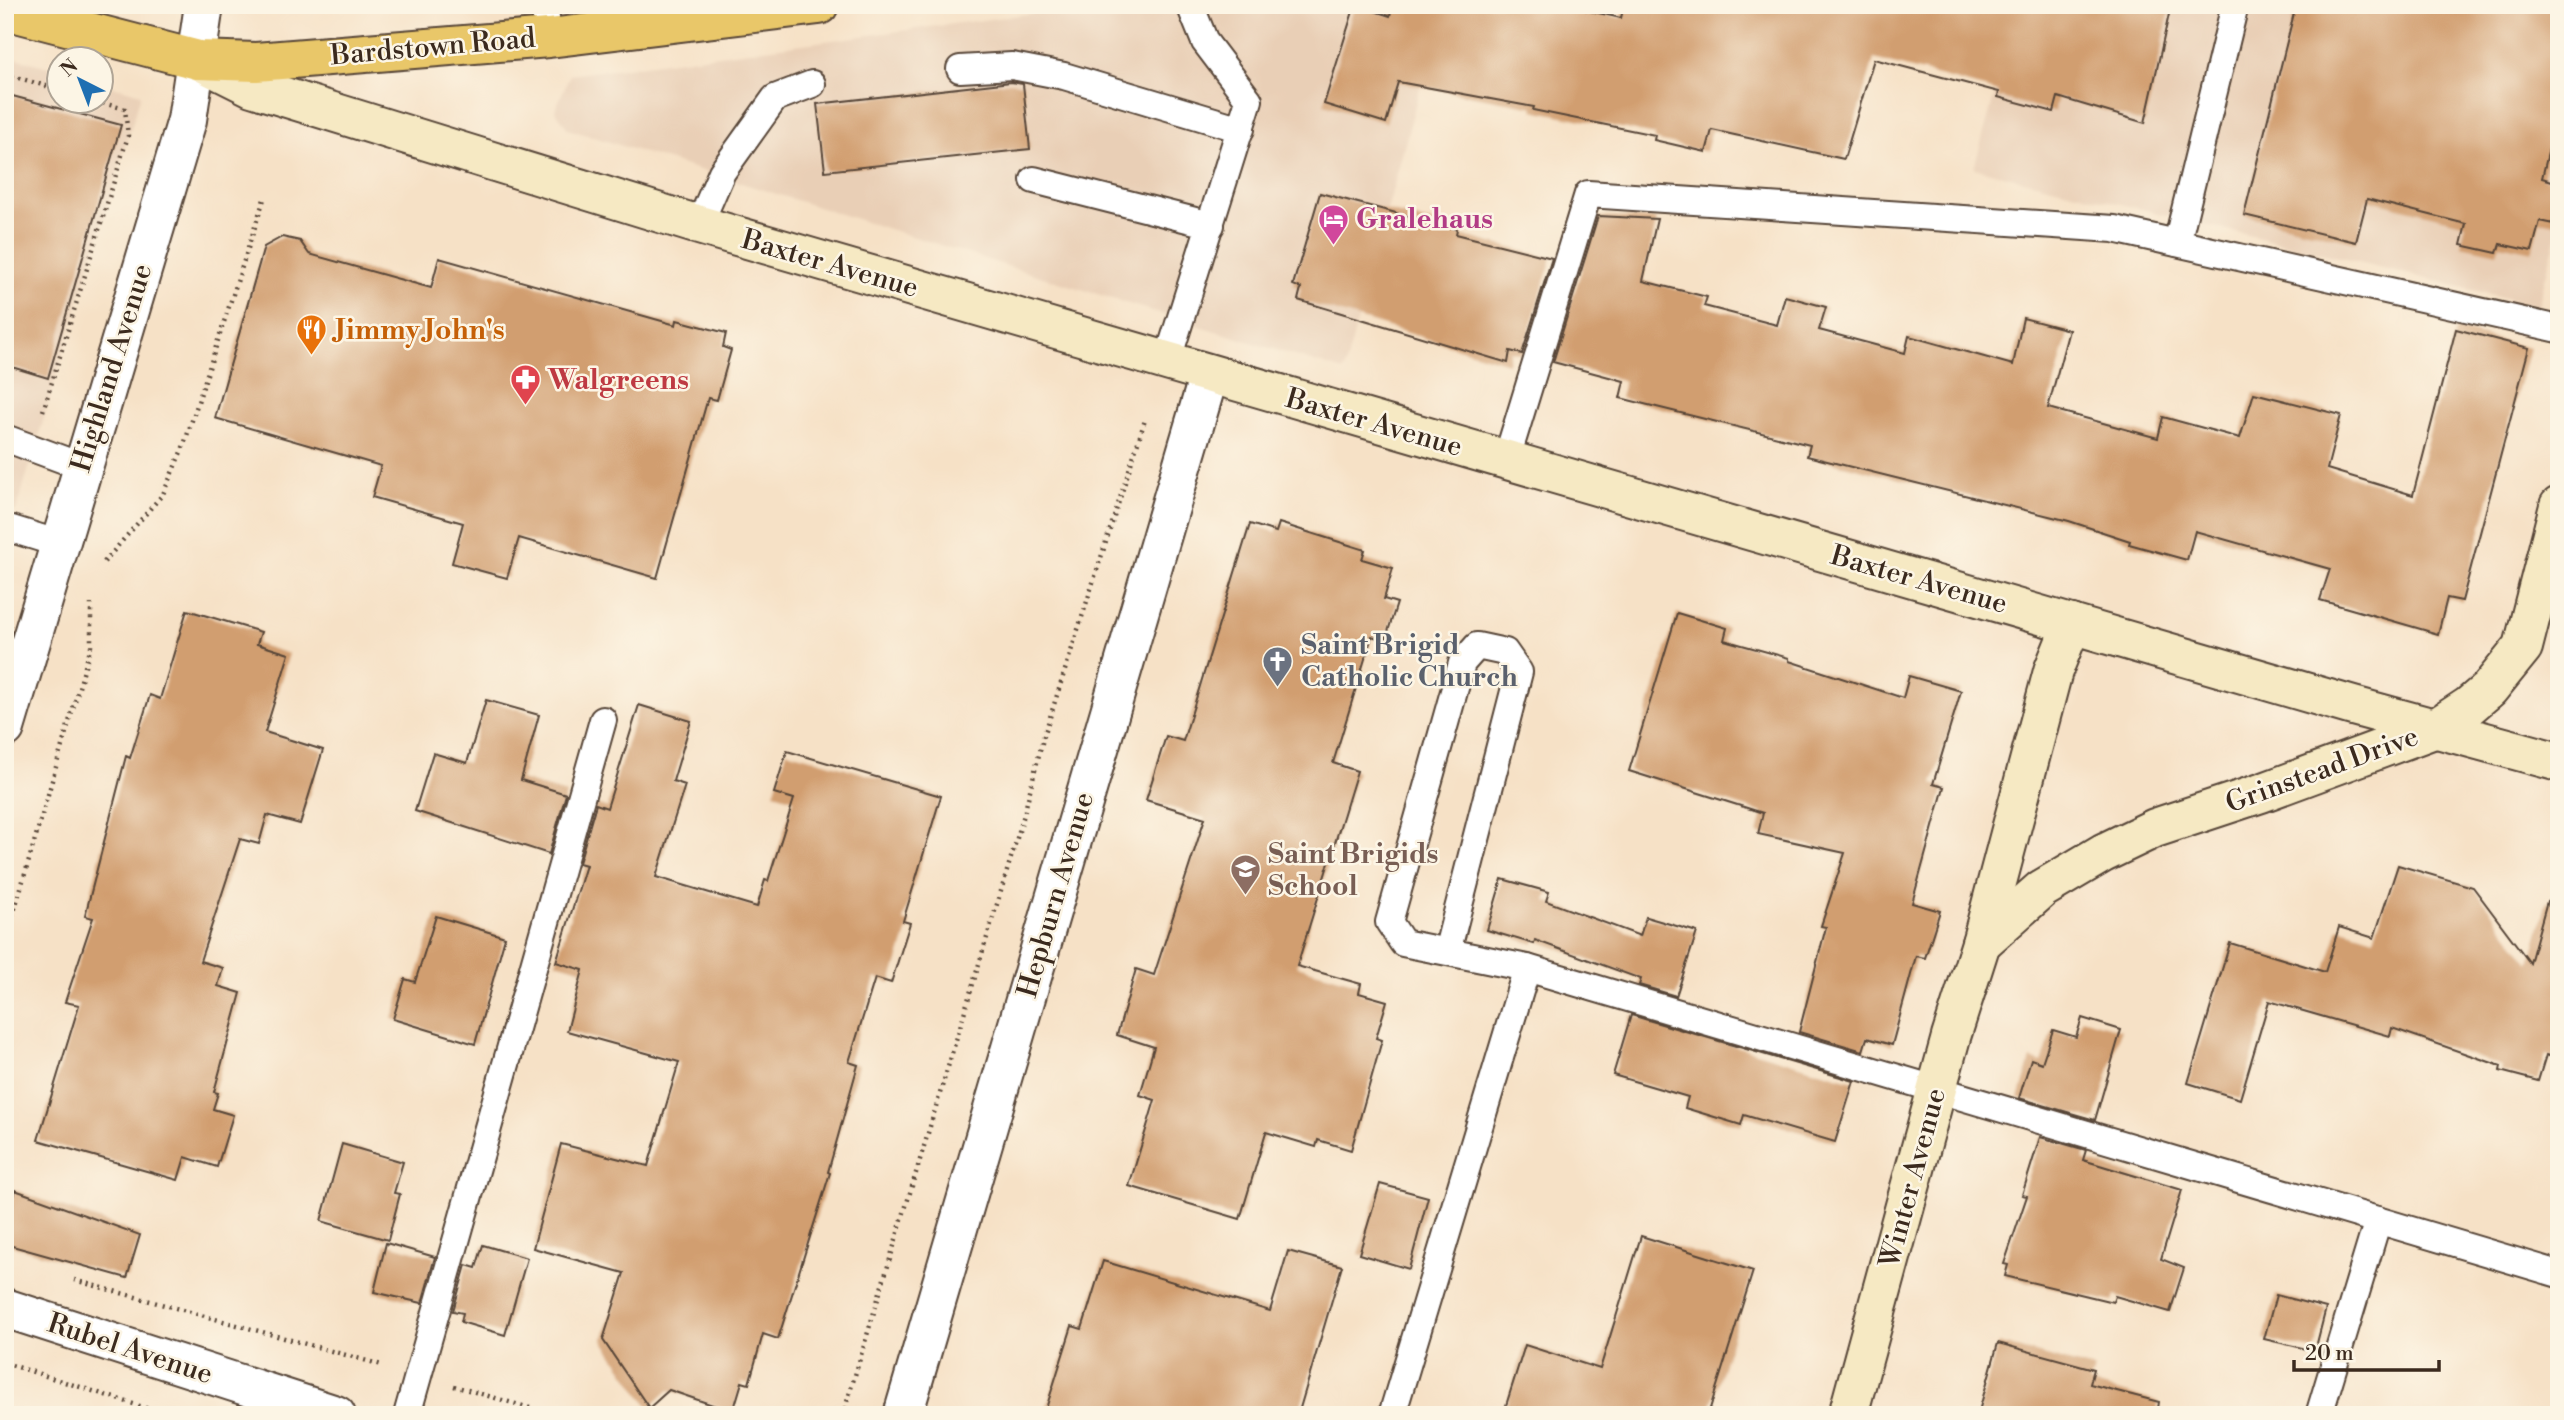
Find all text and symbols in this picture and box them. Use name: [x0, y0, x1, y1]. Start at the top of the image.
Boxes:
street label: Bardstown Road: [328, 21, 537, 73]
north arrow: [46, 46, 116, 116]
text: N: [56, 54, 83, 82]
hotel icon: Gralehaus: [1316, 202, 1350, 246]
place label: Gralehaus: [1356, 202, 1493, 237]
street label: Baxter Avenue: [737, 222, 922, 306]
street label: Highland Avenue: [64, 260, 160, 476]
restaurant icon: Jimmy John's: [295, 313, 329, 357]
place label: Jimmy John's: [331, 313, 505, 348]
pharmacy icon: Walgreens: [508, 363, 542, 407]
place label: Walgreens: [547, 363, 689, 398]
street label: Baxter Avenue: [1281, 381, 1466, 465]
street label: Baxter Avenue: [1826, 538, 2011, 622]
place label: Saint Brigid Catholic Church: [1301, 628, 1518, 695]
church icon: Saint Brigid Catholic Church: [1261, 644, 1295, 688]
street label: Grinstead Drive: [2221, 719, 2423, 821]
street label: Hepburn Avenue: [1010, 788, 1102, 1002]
place label: Saint Brigids School: [1268, 837, 1439, 904]
school or university icon: Saint Brigids School: [1228, 853, 1262, 897]
street label: Winter Avenue: [1872, 1084, 1954, 1273]
street label: Rubel Avenue: [43, 1306, 217, 1392]
scale bar: [2294, 1329, 2440, 1373]
text: 20 m: [2305, 1341, 2354, 1367]

